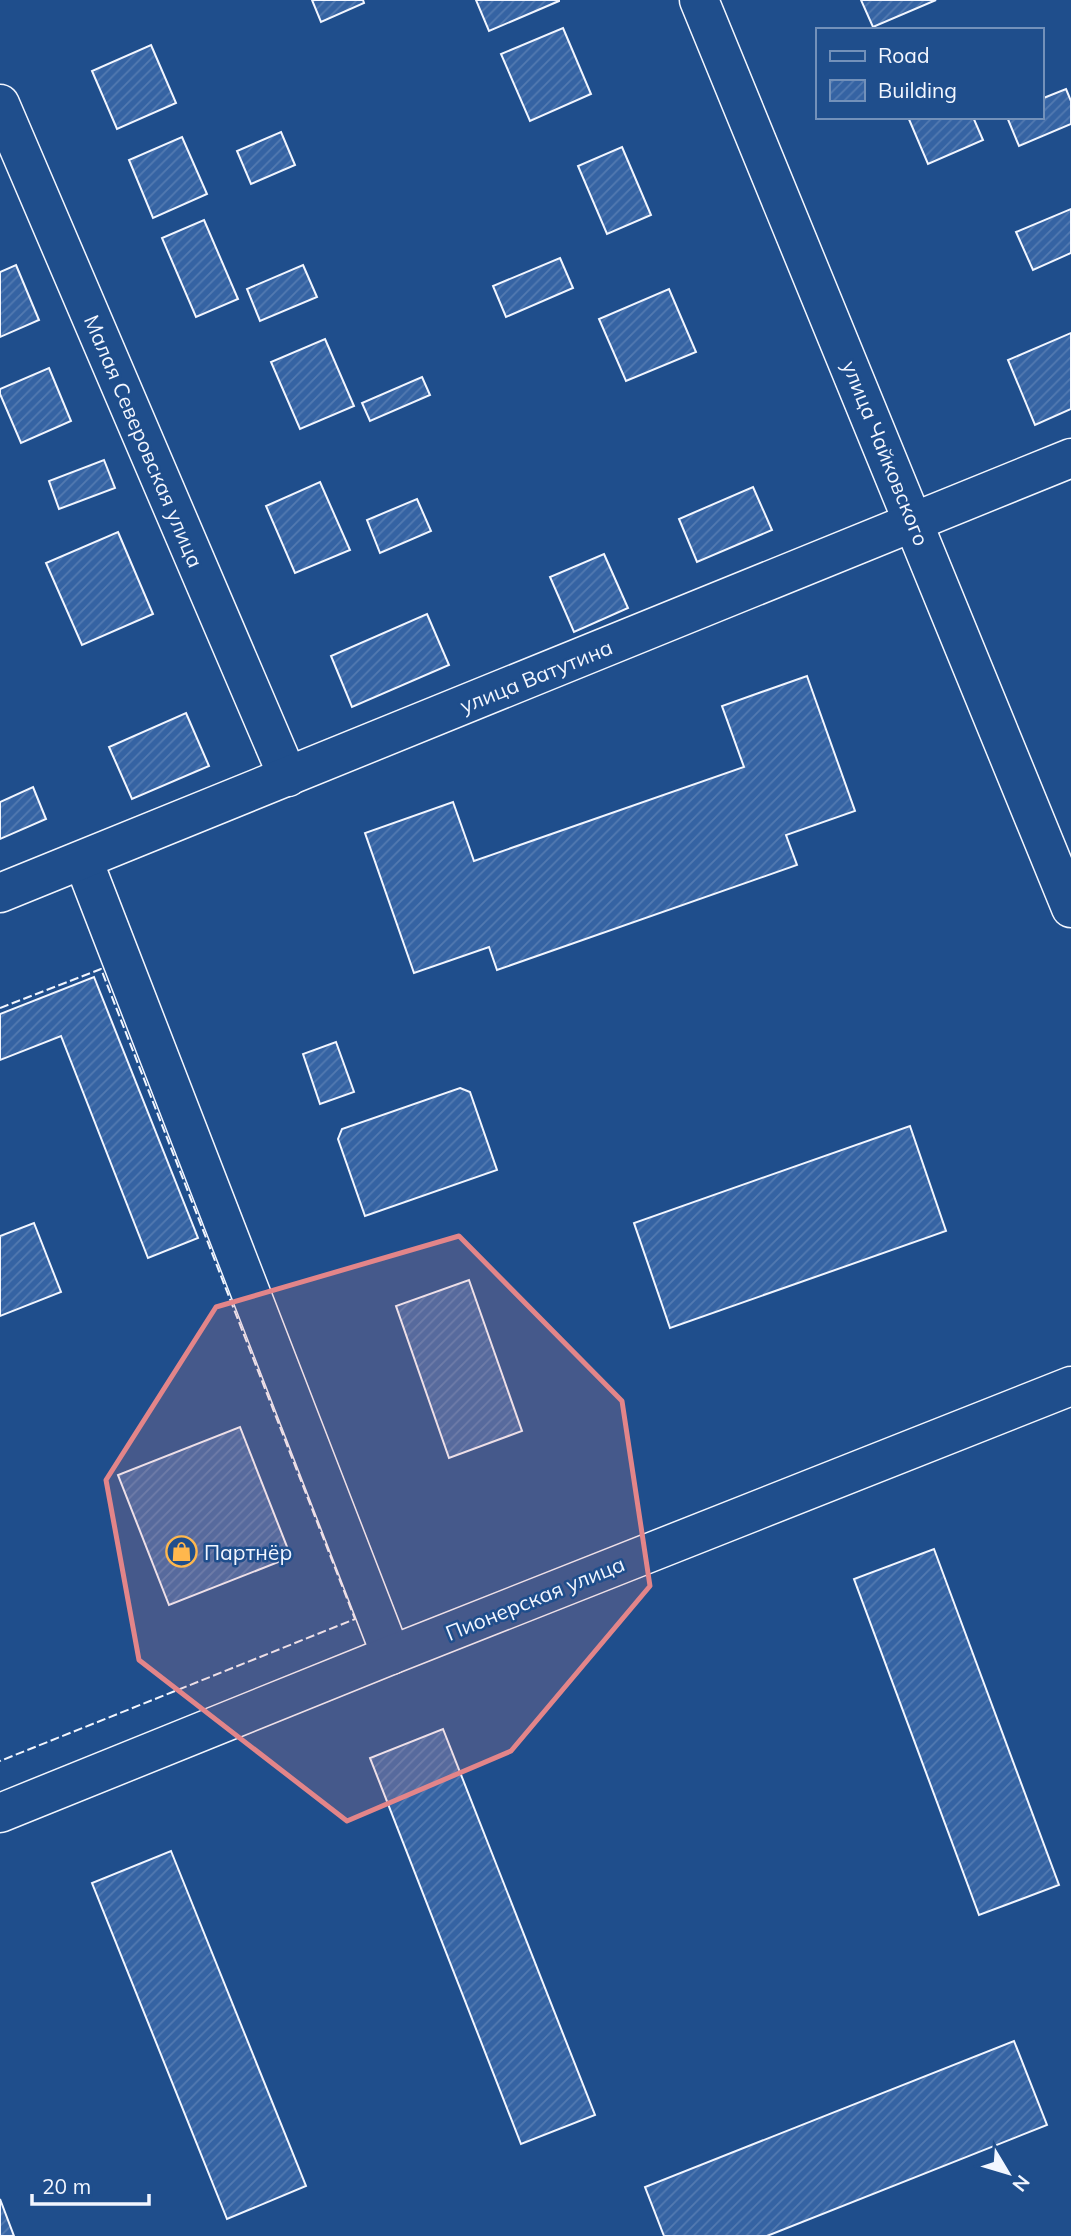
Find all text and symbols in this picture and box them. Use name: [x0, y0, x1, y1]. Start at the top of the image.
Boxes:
legend: [816, 28, 1043, 119]
text: Road: [878, 42, 929, 68]
text: Building: [878, 77, 957, 103]
street label: Малая Северовская улица: [79, 311, 209, 571]
street label: улица Чайковского: [837, 357, 935, 549]
street label: улица Ватутина: [456, 634, 616, 718]
shop icon: Партнёр: [164, 1535, 198, 1569]
place label: Партнёр: [204, 1539, 292, 1565]
street label: Пионерская улица: [442, 1550, 628, 1646]
north arrow: [973, 2138, 1043, 2208]
scale bar: [32, 2162, 149, 2206]
text: N: [1008, 2170, 1035, 2197]
text: 20 m: [42, 2173, 91, 2199]

